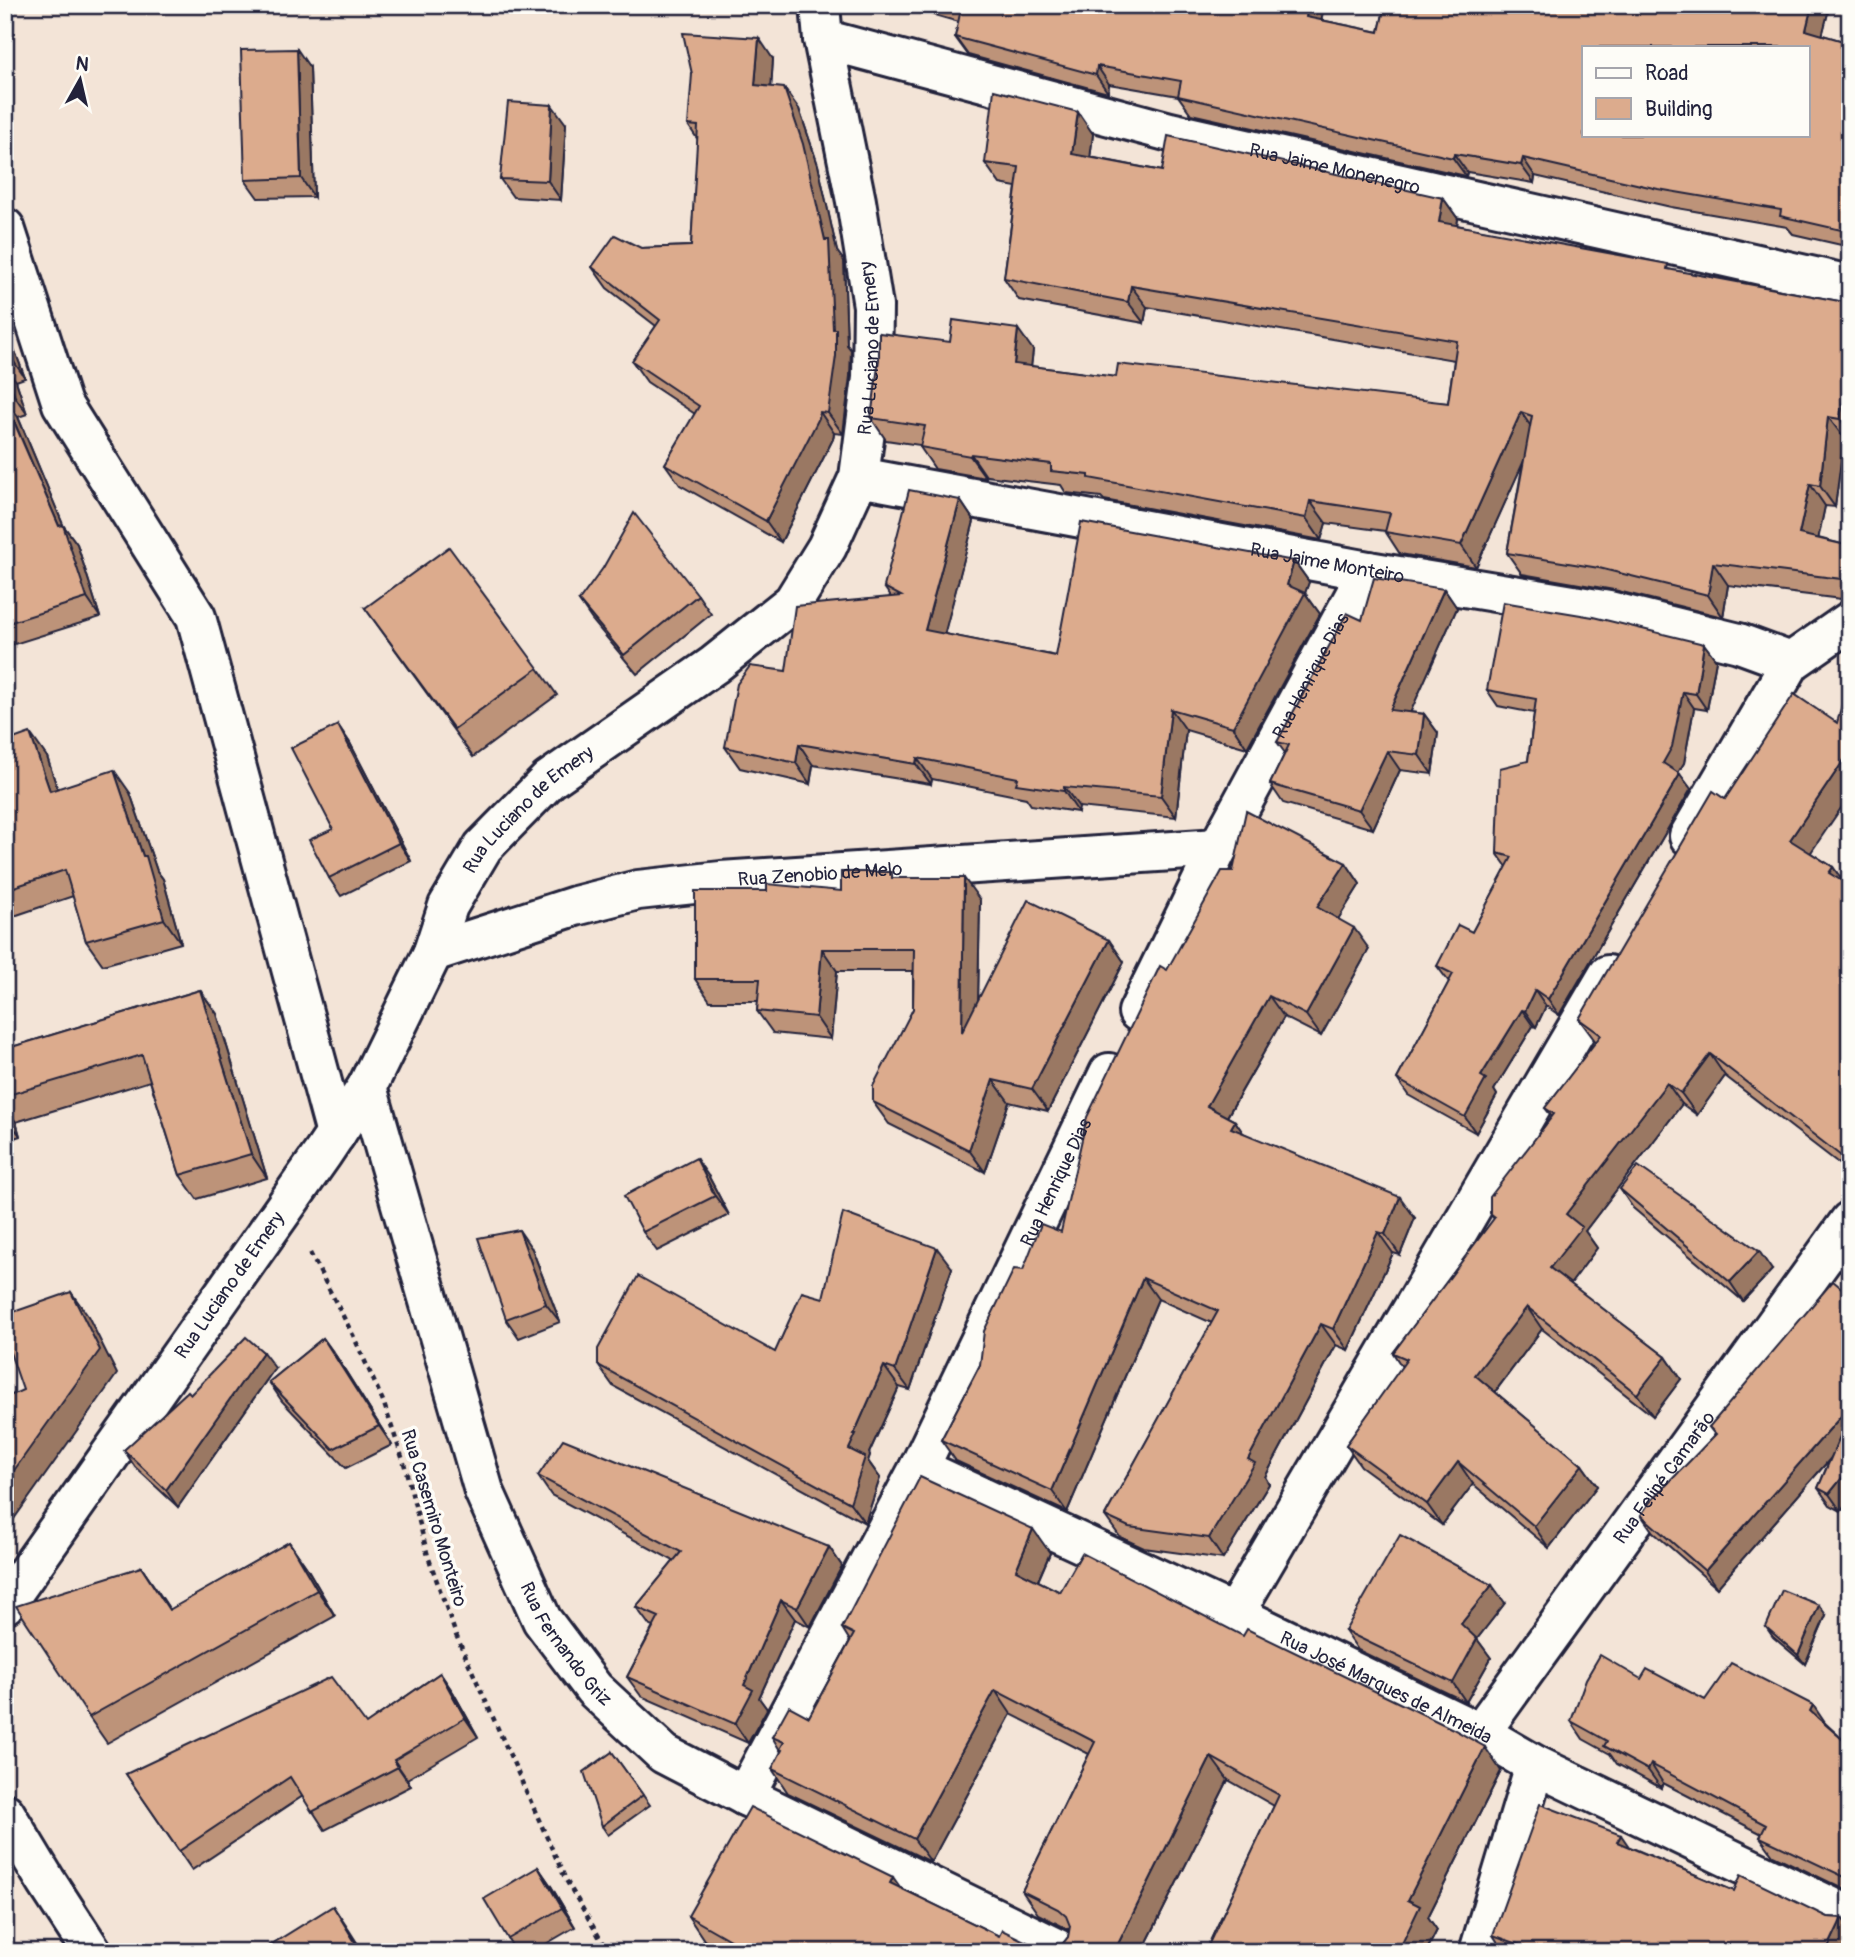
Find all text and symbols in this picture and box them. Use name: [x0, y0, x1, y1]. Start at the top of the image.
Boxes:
north arrow: [46, 46, 116, 116]
legend: [1582, 46, 1810, 136]
text: N: [74, 51, 90, 77]
text: Road: [1645, 60, 1689, 87]
text: Building: [1645, 96, 1712, 123]
street label: Rua Jaime Monenegro: [1247, 138, 1422, 200]
street label: Rua Luciano de Emery: [853, 259, 885, 437]
street label: Rua Jaime Monteiro: [1248, 537, 1406, 589]
street label: Rua Henrique Dias: [1267, 609, 1355, 743]
street label: Rua Luciano de Emery: [458, 740, 598, 878]
street label: Rua Zenobio de Melo: [737, 857, 903, 892]
street label: Rua Henrique Dias: [1015, 1114, 1098, 1251]
street label: Rua Luciano de Emery: [170, 1207, 290, 1364]
street label: Rua Felipé Camarão: [1608, 1407, 1721, 1549]
street label: Rua Casemiro Monteiro: [396, 1427, 472, 1609]
street label: Rua Fernando Griz: [515, 1578, 617, 1711]
street label: Rua José Marques de Almeida: [1276, 1626, 1497, 1750]

